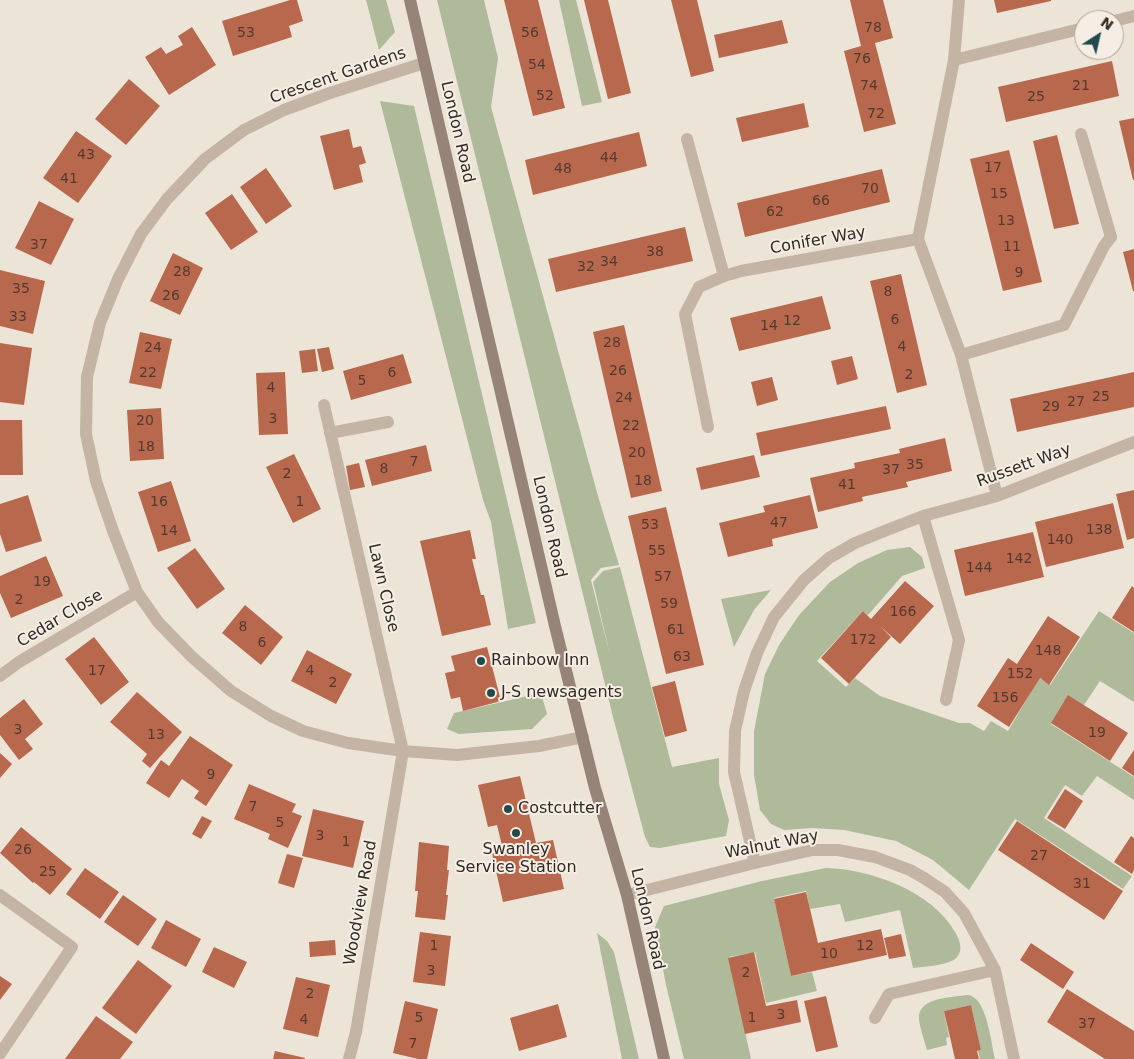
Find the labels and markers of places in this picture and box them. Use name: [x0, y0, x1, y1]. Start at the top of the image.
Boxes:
place label: Rainbow Inn: [491, 651, 589, 671]
marker: Rainbow Inn: [475, 655, 487, 667]
place label: J-S newsagents: [501, 683, 622, 703]
marker: J-S newsagents: [485, 687, 497, 699]
place label: Costcutter: [518, 799, 601, 819]
marker: Costcutter: [502, 803, 514, 815]
marker: Swanley Service Station: [510, 827, 522, 839]
place label: Swanley Service Station: [455, 840, 577, 878]

